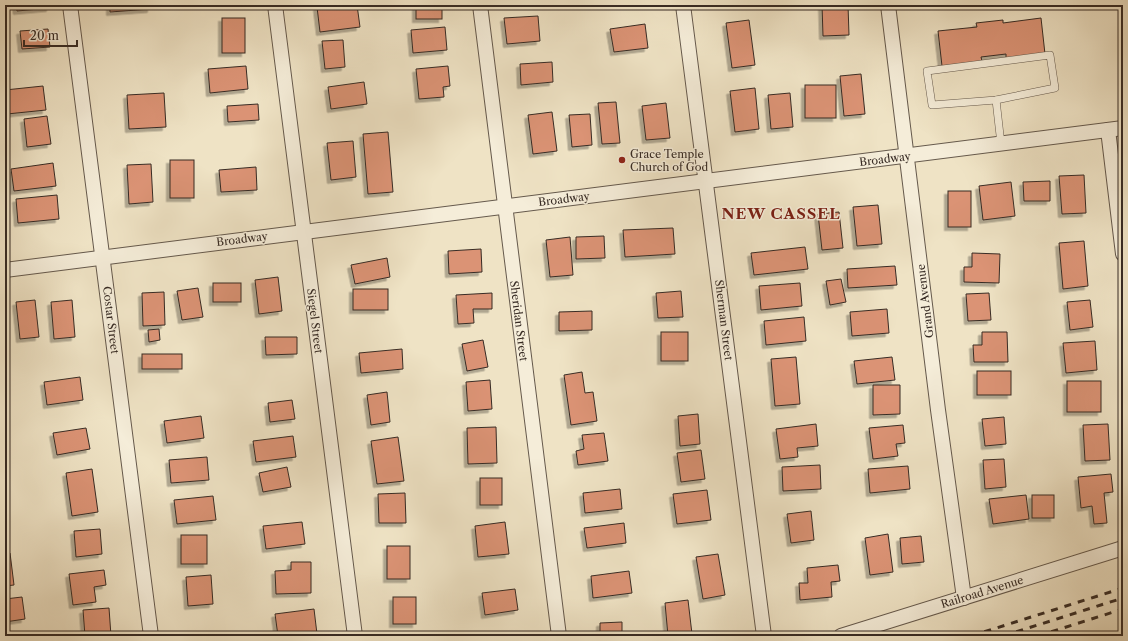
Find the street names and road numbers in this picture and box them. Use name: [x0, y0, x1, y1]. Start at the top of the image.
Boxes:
street label: Broadway: [858, 149, 912, 169]
street label: Broadway: [537, 189, 591, 209]
street label: Broadway: [215, 229, 269, 249]
street label: Grand Avenue: [914, 263, 936, 339]
street label: Sherman Street: [712, 279, 736, 361]
street label: Sheridan Street: [507, 280, 531, 362]
street label: Costar Street: [100, 285, 122, 355]
street label: Siegel Street: [304, 288, 326, 354]
street label: Railroad Avenue: [939, 573, 1025, 611]

